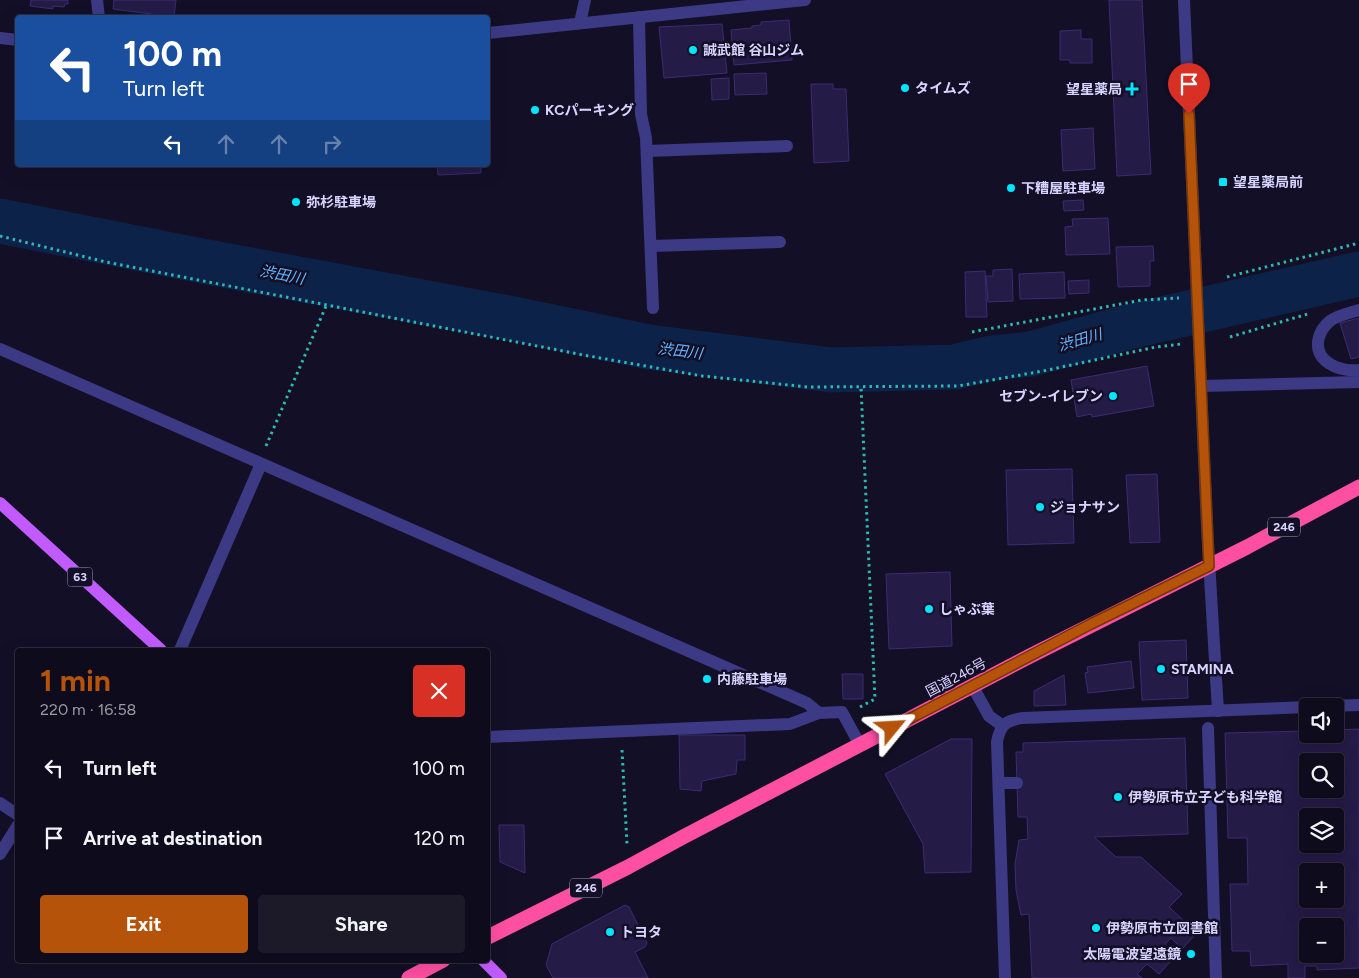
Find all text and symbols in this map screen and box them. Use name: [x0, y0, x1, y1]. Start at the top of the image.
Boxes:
text: 100 m: [123, 33, 222, 75]
icon: left: [40, 35, 105, 100]
place label: 誠武館 谷山ジム: [703, 42, 804, 59]
marker: 誠武館 谷山ジム: [687, 44, 699, 56]
pin: [1168, 63, 1210, 114]
icon: arrive: [1175, 70, 1203, 98]
text: Turn left: [123, 75, 205, 102]
place label: タイムズ: [915, 80, 971, 97]
place label: 望星薬局: [1066, 81, 1122, 98]
marker: タイムズ: [899, 82, 911, 94]
marker: 望星薬局: [1126, 83, 1138, 95]
place label: KCパーキング: [545, 102, 634, 119]
marker: KCパーキング: [529, 104, 541, 116]
icon: left: [159, 130, 187, 158]
icon: ahead: [212, 130, 240, 158]
icon: ahead: [265, 130, 293, 158]
icon: right: [318, 130, 346, 158]
place label: 望星薬局前: [1233, 174, 1303, 191]
marker: 望星薬局前: [1217, 176, 1229, 188]
place label: 下糟屋駐車場: [1021, 180, 1105, 197]
marker: 下糟屋駐車場: [1005, 182, 1017, 194]
place label: 弥杉駐車場: [306, 194, 376, 211]
marker: 弥杉駐車場: [290, 196, 302, 208]
water label: 渋田川: [258, 262, 308, 289]
water label: 渋田川: [1056, 325, 1106, 355]
water label: 渋田川: [657, 339, 705, 363]
place label: セブン-イレブン: [999, 388, 1103, 405]
marker: セブン-イレブン: [1107, 390, 1119, 402]
place label: ジョナサン: [1050, 499, 1120, 516]
marker: ジョナサン: [1034, 501, 1046, 513]
road number: 246: [1268, 518, 1300, 536]
road number: 63: [68, 568, 92, 586]
place label: しゃぶ葉: [939, 601, 995, 618]
marker: しゃぶ葉: [923, 603, 935, 615]
street label: 国道246号: [923, 654, 990, 701]
place label: STAMINA: [1171, 661, 1234, 678]
text: 1 min: [40, 662, 111, 699]
marker: STAMINA: [1155, 663, 1167, 675]
button: close: [413, 665, 465, 717]
place label: 内藤駐車場: [717, 671, 787, 688]
marker: 内藤駐車場: [701, 673, 713, 685]
map controls: [1299, 698, 1344, 963]
button: sound: [1299, 698, 1344, 743]
text: 220 m · 16:58: [40, 700, 136, 719]
position arrow: [865, 701, 917, 753]
button: search: [1299, 753, 1344, 798]
icon: left: [40, 754, 68, 782]
text: Turn left: [83, 757, 157, 780]
text: 100 m: [412, 757, 465, 780]
place label: 伊勢原市立子ども科学館: [1128, 789, 1282, 806]
marker: 伊勢原市立子ども科学館: [1112, 791, 1124, 803]
button: layers: [1299, 808, 1344, 853]
icon: arrive: [40, 824, 68, 852]
text: Arrive at destination: [83, 827, 262, 850]
text: 120 m: [413, 827, 465, 850]
button: +: [1299, 863, 1344, 908]
road number: 246: [570, 878, 602, 898]
button: Exit: [40, 895, 248, 953]
button: Share: [258, 895, 465, 953]
button: −: [1299, 918, 1344, 963]
place label: 伊勢原市立図書館: [1106, 920, 1218, 937]
marker: 伊勢原市立図書館: [1090, 922, 1102, 934]
place label: トヨタ: [620, 924, 662, 941]
marker: トヨタ: [604, 926, 616, 938]
place label: 太陽電波望遠鏡: [1083, 946, 1181, 963]
marker: 太陽電波望遠鏡: [1185, 948, 1197, 960]

